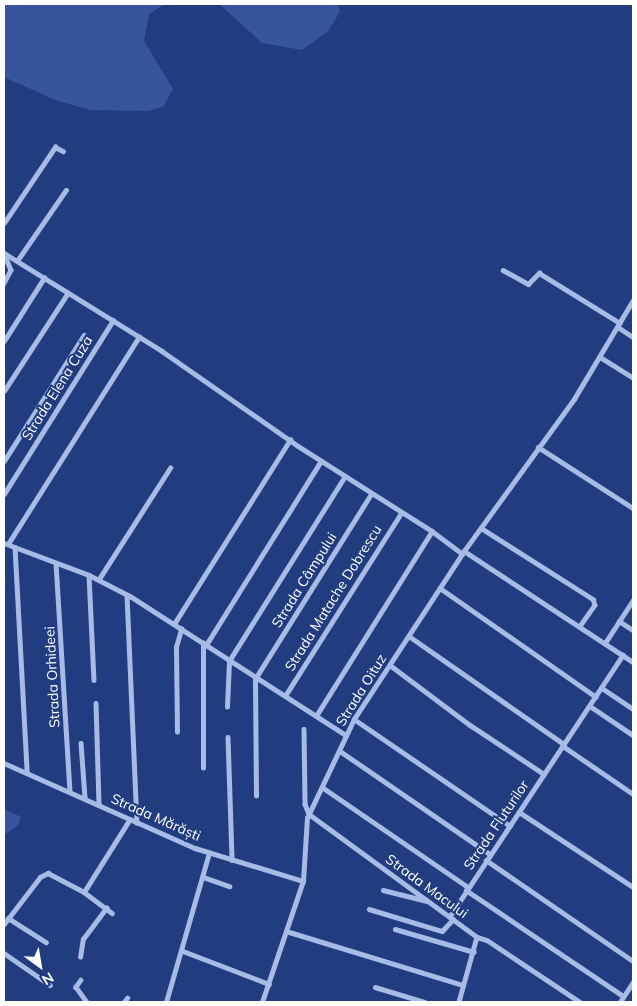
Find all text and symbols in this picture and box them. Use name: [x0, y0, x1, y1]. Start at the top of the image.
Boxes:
street label: Strada Elena Cuza: [18, 333, 96, 443]
street label: Strada Matache Dobrescu: [281, 522, 385, 674]
street label: Strada Câmpului: [268, 529, 340, 631]
street label: Strada Orhideei: [41, 626, 63, 728]
street label: Strada Oituz: [332, 651, 390, 729]
street label: Strada Fluturilor: [460, 777, 532, 873]
street label: Strada Mărăști: [109, 790, 203, 844]
street label: Strada Macului: [383, 851, 471, 921]
north arrow: [15, 941, 65, 991]
text: N: [39, 968, 57, 989]

